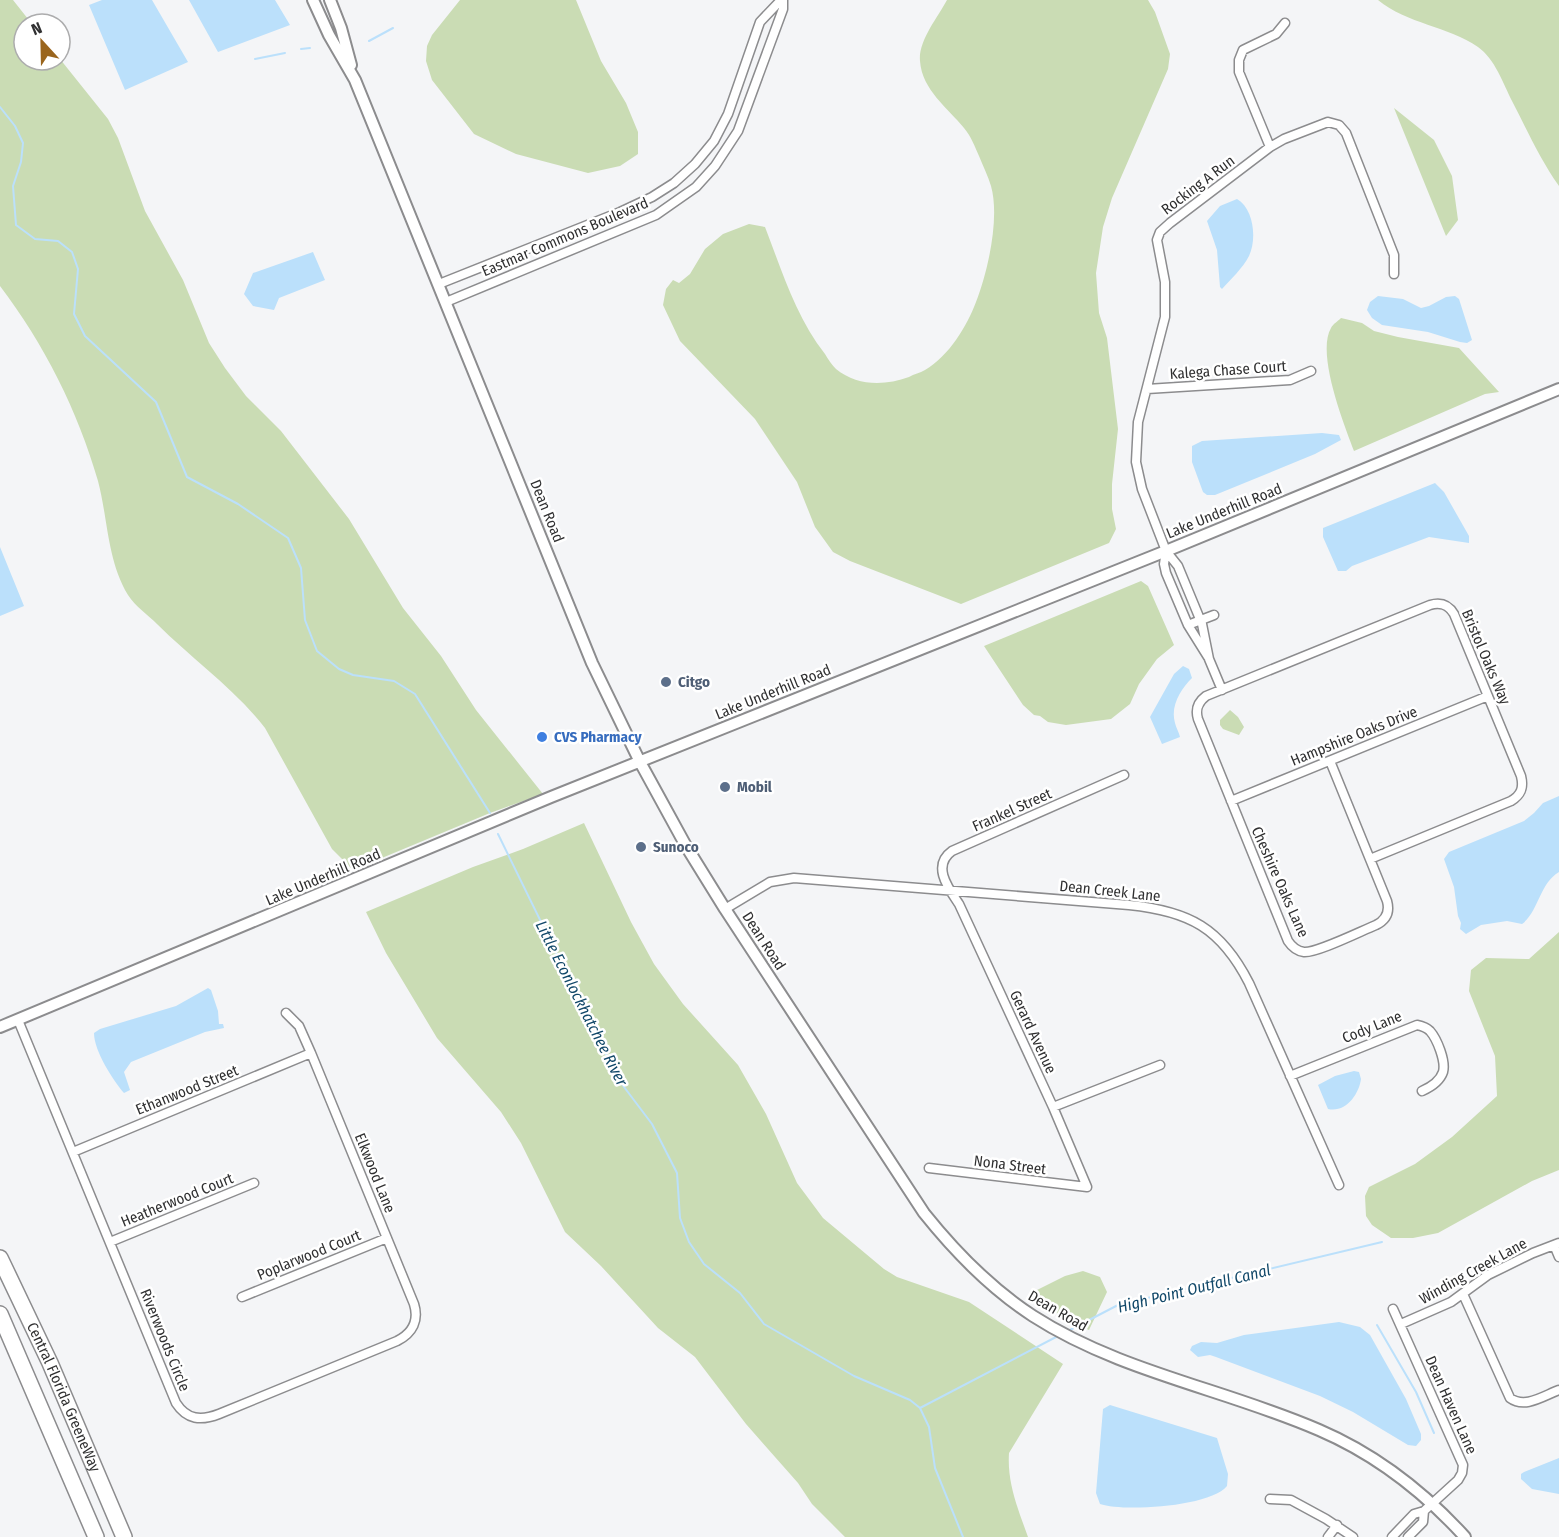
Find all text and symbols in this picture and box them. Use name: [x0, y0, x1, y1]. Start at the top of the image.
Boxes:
north arrow: [12, 12, 72, 72]
text: N: [29, 18, 45, 39]
street label: Rocking A Run: [1158, 152, 1238, 218]
street label: Eastmar Commons Boulevard: [479, 194, 651, 280]
street label: Kalega Chase Court: [1169, 357, 1287, 383]
street label: Dean Road: [526, 477, 568, 545]
street label: Lake Underhill Road: [1163, 480, 1285, 542]
street label: Bristol Oaks Way: [1458, 607, 1514, 708]
street label: Lake Underhill Road: [712, 661, 834, 723]
place label: Citgo: [678, 673, 710, 691]
marker: Citgo: [659, 675, 673, 689]
street label: Hampshire Oaks Drive: [1288, 702, 1420, 770]
place label: CVS Pharmacy: [554, 728, 643, 746]
marker: CVS Pharmacy: [535, 730, 549, 744]
place label: Mobil: [737, 778, 773, 796]
marker: Mobil: [718, 780, 732, 794]
street label: Frankel Street: [970, 785, 1054, 835]
street label: Cheshire Oaks Lane: [1248, 824, 1312, 940]
place label: Sunoco: [653, 838, 699, 856]
marker: Sunoco: [634, 840, 648, 854]
street label: Lake Underhill Road: [263, 845, 383, 909]
street label: Dean Creek Lane: [1059, 877, 1161, 905]
street label: Dean Road: [739, 908, 789, 974]
water label: Little Econlockhatchee River: [532, 917, 632, 1089]
street label: Gerard Avenue: [1006, 988, 1060, 1076]
street label: Cody Lane: [1340, 1007, 1404, 1047]
street label: Ethanwood Street: [133, 1061, 241, 1119]
street label: Elkwood Lane: [351, 1131, 399, 1215]
street label: Nona Street: [973, 1152, 1047, 1178]
street label: Heatherwood Court: [118, 1169, 236, 1231]
street label: Poplarwood Court: [255, 1226, 363, 1284]
street label: Winding Creek Lane: [1416, 1234, 1530, 1308]
water label: High Point Outfall Canal: [1116, 1260, 1273, 1317]
street label: Riverwoods Circle: [136, 1286, 194, 1394]
street label: Dean Road: [1025, 1287, 1091, 1335]
street label: Central Florida GreeneWay: [23, 1319, 104, 1475]
street label: Dean Haven Lane: [1421, 1353, 1481, 1457]

